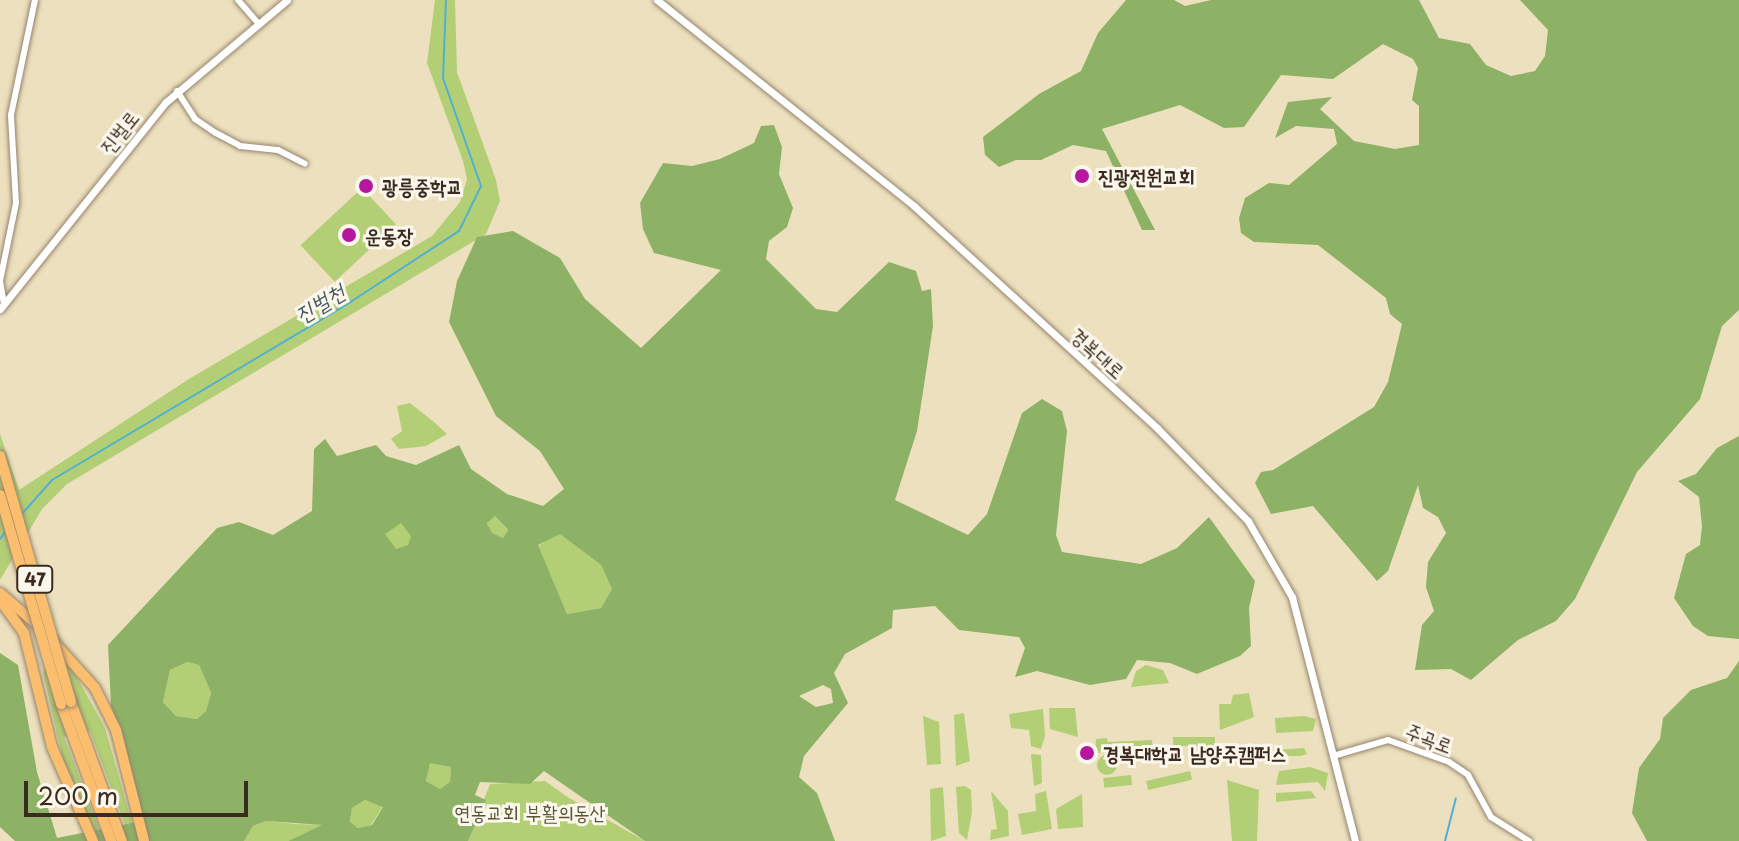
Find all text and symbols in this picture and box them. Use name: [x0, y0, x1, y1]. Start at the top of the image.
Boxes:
street label: 진벌로: [94, 106, 144, 158]
place label: 진광전원교회: [1098, 164, 1195, 188]
marker: 진광전원교회: [1073, 167, 1091, 185]
place label: 광릉중학교: [382, 174, 462, 198]
marker: 광릉중학교: [357, 177, 375, 195]
place label: 운동장: [365, 223, 413, 247]
marker: 운동장: [340, 226, 358, 244]
water label: 진벌천: [289, 277, 349, 327]
street label: 경복대로: [1066, 323, 1130, 383]
road number: 47: [15, 565, 55, 593]
street label: 주곡로: [1402, 718, 1456, 758]
place label: 경복대학교 남양주캠퍼스: [1103, 741, 1286, 765]
marker: 경복대학교 남양주캠퍼스: [1078, 744, 1096, 762]
scale bar: [28, 765, 252, 815]
text: 200 m: [38, 777, 118, 813]
park label: 연동교회 부활의동산: [454, 800, 606, 824]

